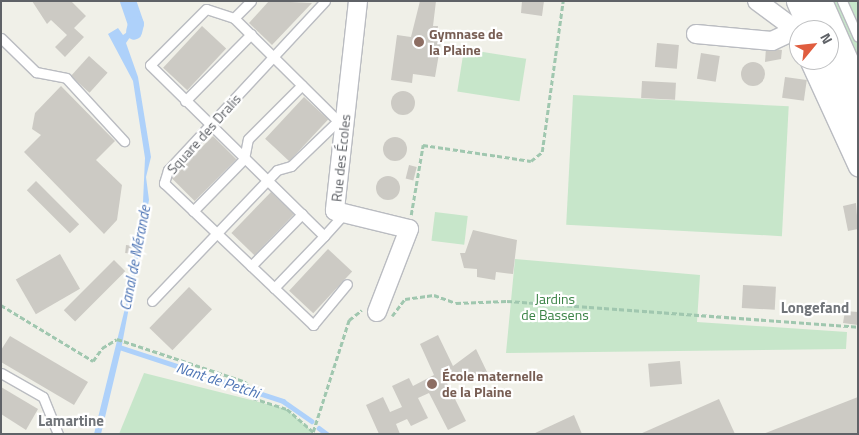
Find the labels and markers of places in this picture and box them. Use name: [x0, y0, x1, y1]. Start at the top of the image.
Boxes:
place label: Gymnase de la Plaine: [429, 26, 503, 58]
marker: Gymnase de la Plaine: [413, 36, 425, 48]
place label: École maternelle de la Plaine: [442, 368, 543, 401]
marker: École maternelle de la Plaine: [426, 378, 438, 390]

